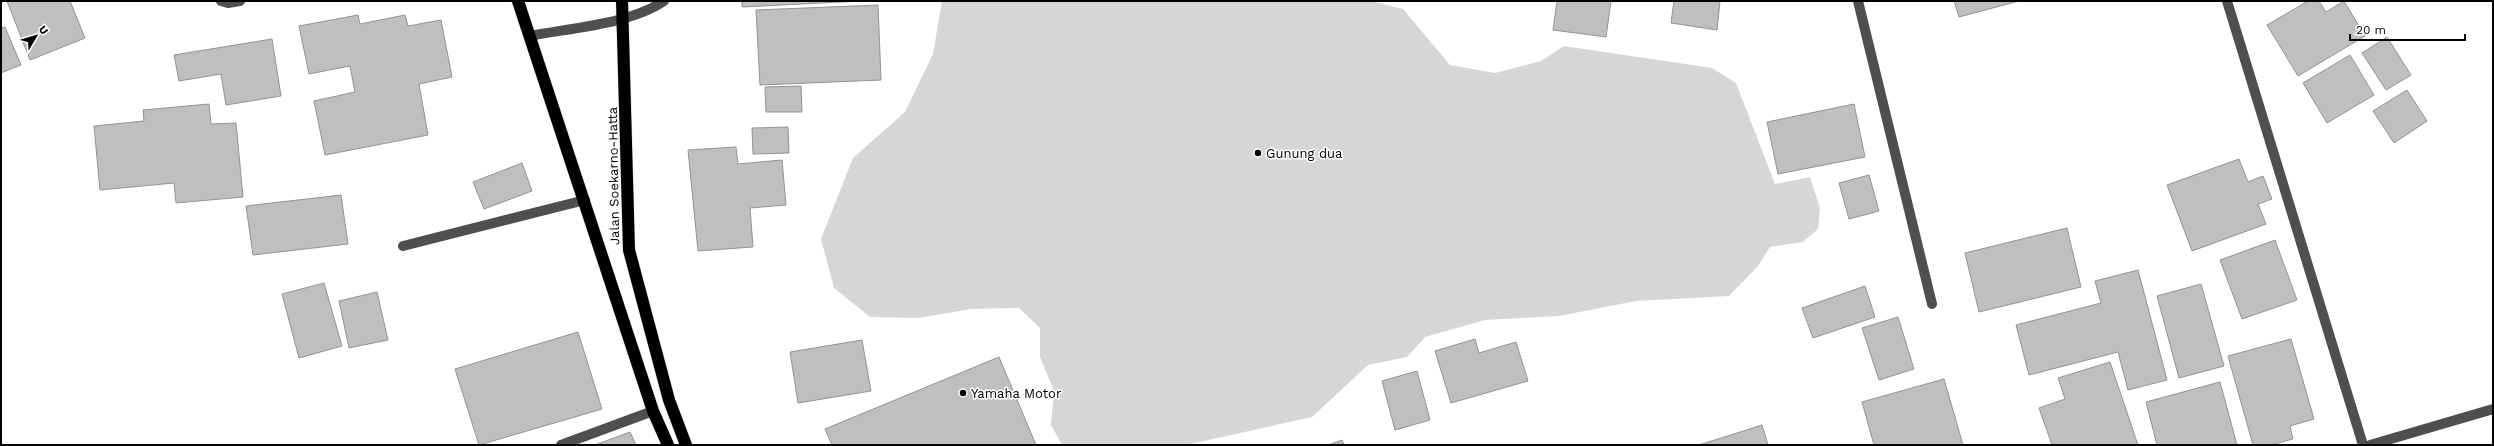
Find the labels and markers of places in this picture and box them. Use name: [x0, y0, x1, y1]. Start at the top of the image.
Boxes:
place label: Gunung dua: [1266, 146, 1343, 161]
marker: Gunung dua: [1253, 148, 1263, 158]
place label: Yamaha Motor: [971, 386, 1061, 401]
marker: Yamaha Motor: [958, 388, 968, 398]

